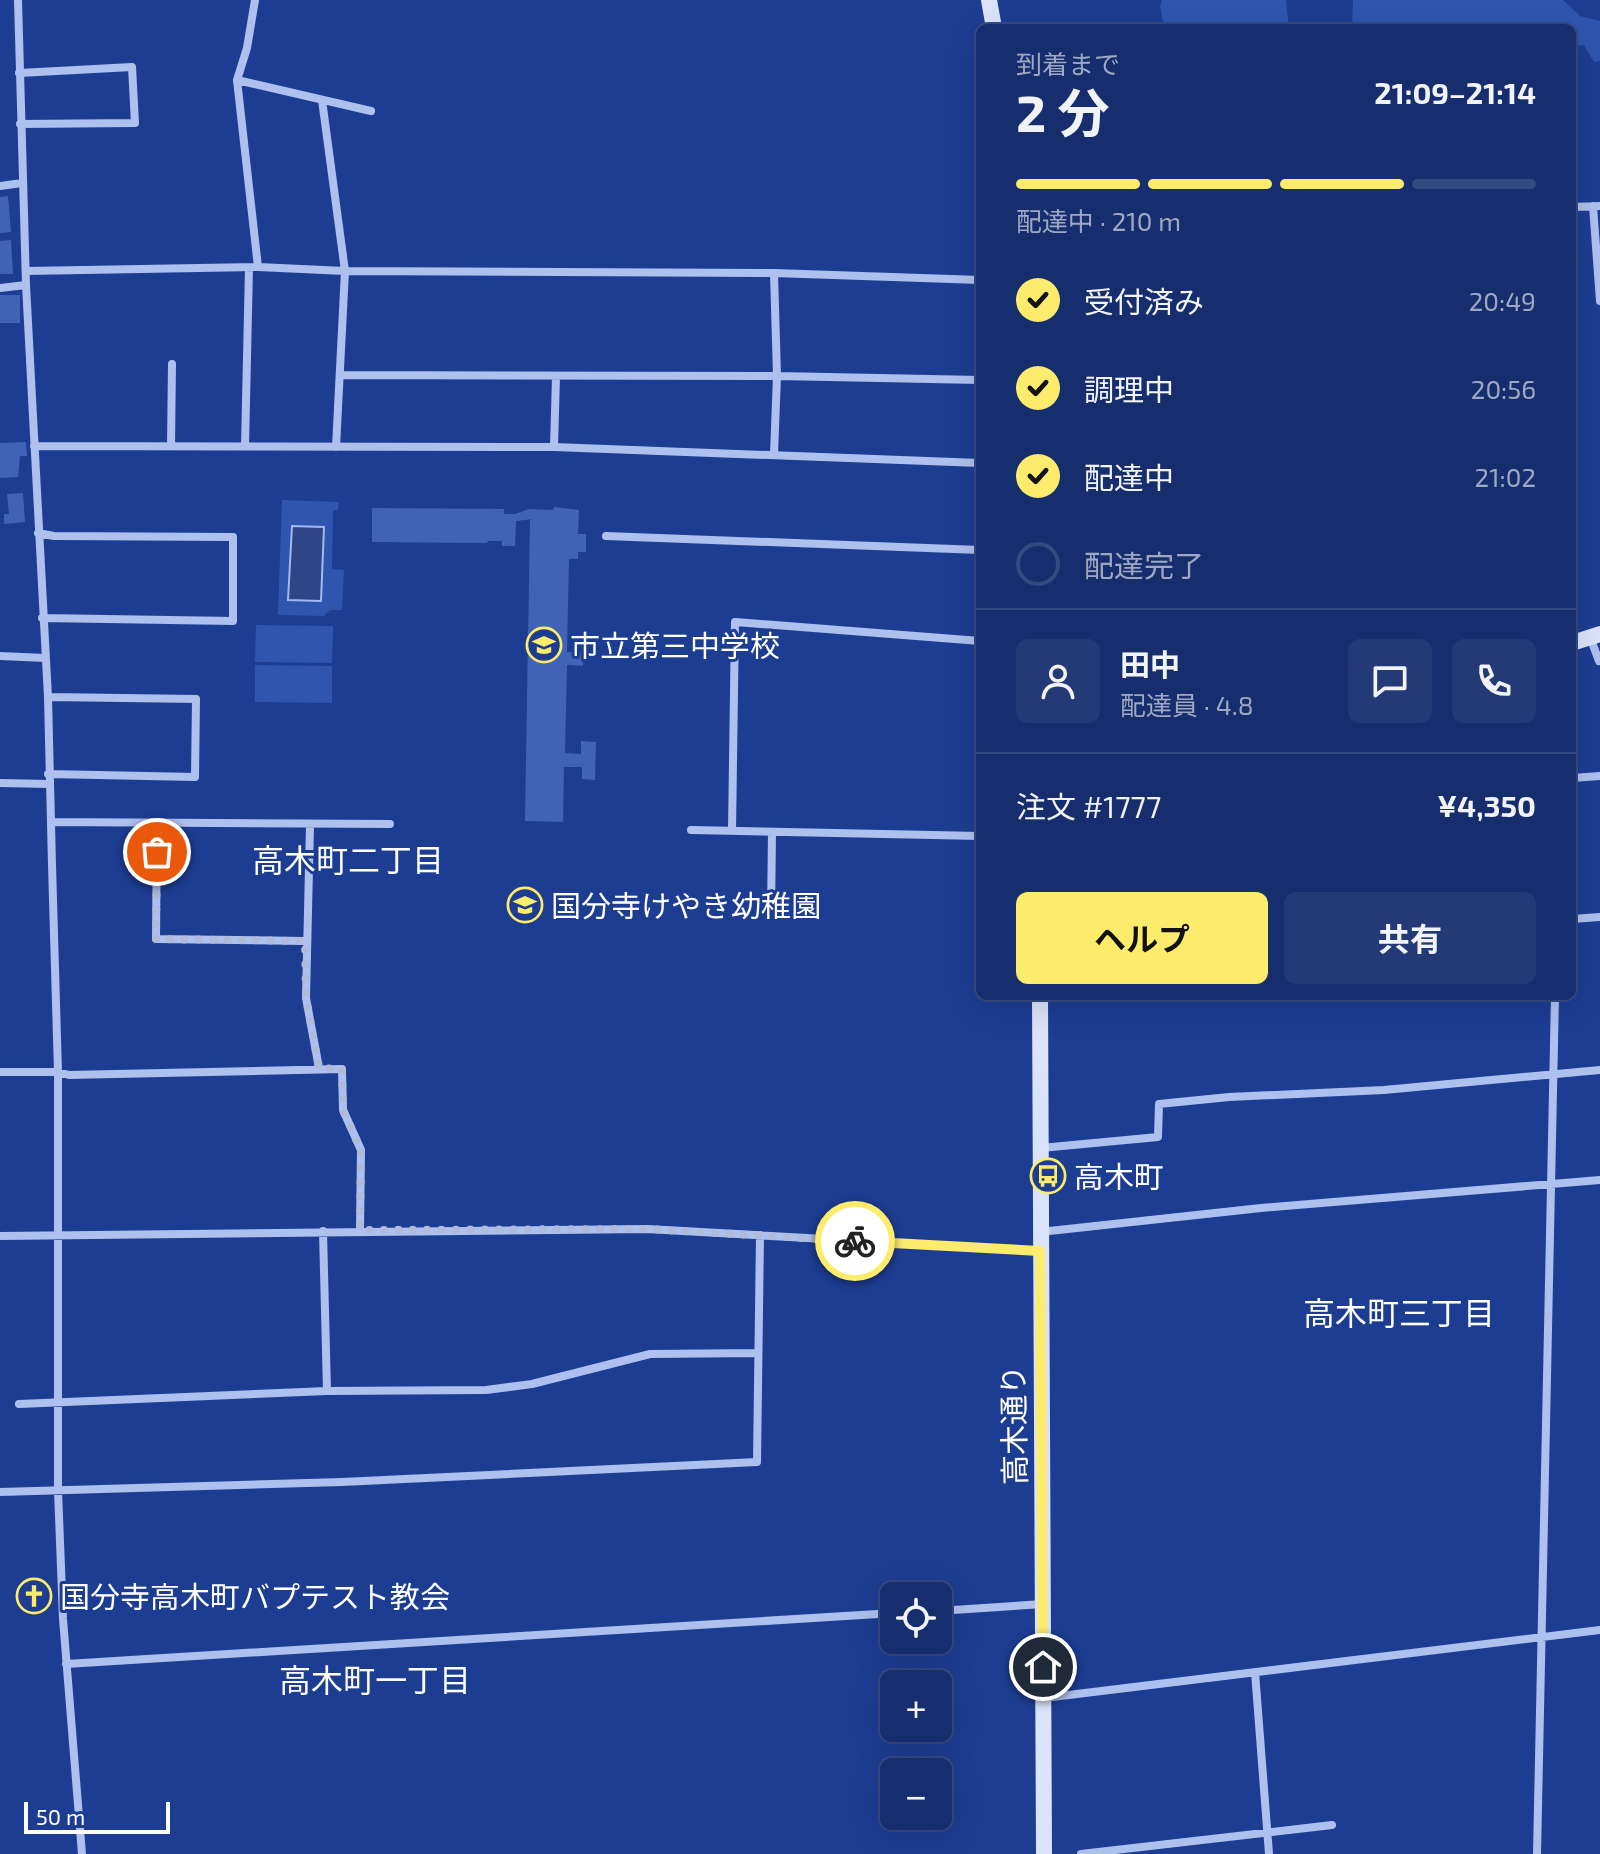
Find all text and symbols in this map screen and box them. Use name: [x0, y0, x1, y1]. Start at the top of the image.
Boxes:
text: 到着まで: [1016, 48, 1120, 79]
text: 21:09–21:14: [1374, 74, 1536, 110]
text: 2 分: [1016, 80, 1109, 142]
text: 配達中 · 210 m: [1016, 205, 1181, 236]
icon: check: [1016, 278, 1060, 322]
text: 受付済み: [1084, 283, 1204, 319]
text: 20:49: [1469, 285, 1536, 316]
icon: check: [1016, 366, 1060, 410]
text: 調理中: [1084, 371, 1174, 407]
text: 20:56: [1471, 373, 1536, 404]
icon: check: [1016, 454, 1060, 498]
text: 配達中: [1084, 459, 1174, 495]
text: 21:02: [1475, 461, 1536, 492]
text: 配達完了: [1084, 547, 1204, 583]
school or university icon: 市立第三中学校: [525, 626, 563, 664]
place label: 市立第三中学校: [570, 627, 780, 663]
button: person: [1016, 639, 1100, 723]
button: chat: [1348, 639, 1432, 723]
button: phone: [1452, 639, 1536, 723]
text: 田中: [1120, 646, 1180, 682]
text: 配達員 · 4.8: [1120, 689, 1253, 720]
text: ¥4,350: [1437, 787, 1536, 823]
text: 注文 #1777: [1016, 788, 1161, 824]
pin: [123, 818, 191, 886]
icon: bag: [135, 830, 179, 874]
district label: 高木町二丁目: [252, 840, 444, 878]
school or university icon: 国分寺けやき幼稚園: [506, 886, 544, 924]
place label: 国分寺けやき幼稚園: [551, 887, 821, 923]
button: ヘルプ: [1016, 892, 1268, 984]
button: 共有: [1284, 892, 1536, 984]
bus stop icon: 高木町: [1029, 1157, 1067, 1195]
place label: 高木町: [1074, 1158, 1164, 1194]
courier: [815, 1201, 895, 1281]
icon: bike: [833, 1219, 877, 1263]
district label: 高木町三丁目: [1303, 1293, 1495, 1331]
street label: 高木通り: [994, 1365, 1032, 1485]
church icon: 国分寺高木町バプテスト教会: [15, 1577, 53, 1615]
place label: 国分寺高木町バプテスト教会: [60, 1578, 450, 1614]
map controls: [880, 1582, 952, 1830]
button: locate: [880, 1582, 952, 1654]
pin: [1009, 1633, 1077, 1701]
icon: home: [1021, 1645, 1065, 1689]
district label: 高木町一丁目: [279, 1660, 471, 1698]
button: +: [880, 1670, 952, 1742]
button: −: [880, 1758, 952, 1830]
scale bar: [24, 1798, 170, 1834]
text: 50 m: [36, 1803, 85, 1829]

